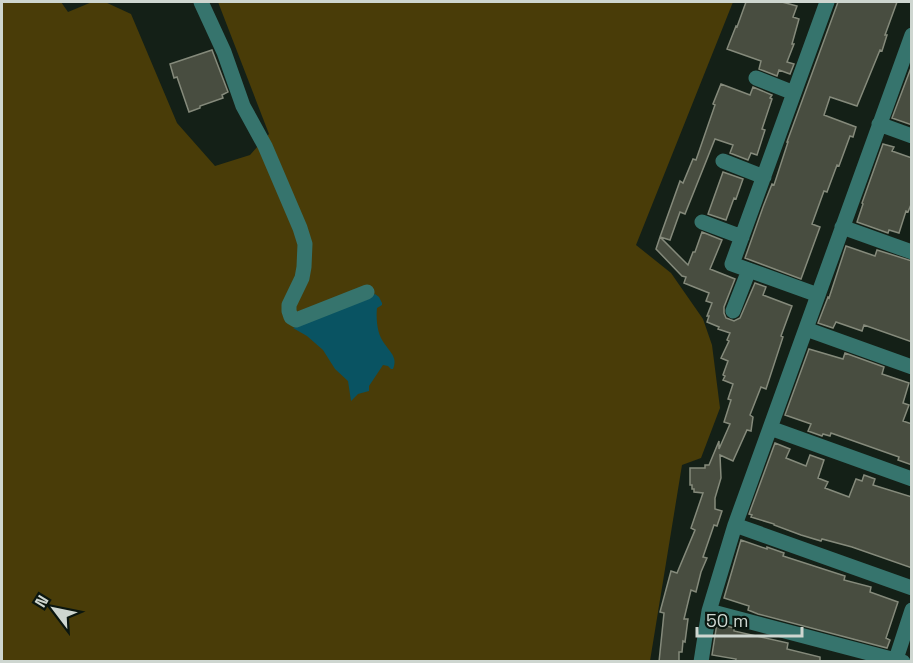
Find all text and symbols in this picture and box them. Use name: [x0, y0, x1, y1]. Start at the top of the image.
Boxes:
north arrow: [24, 579, 84, 639]
text: N: [30, 591, 53, 611]
scale bar: [697, 600, 802, 638]
text: 50 m: [706, 609, 748, 632]

